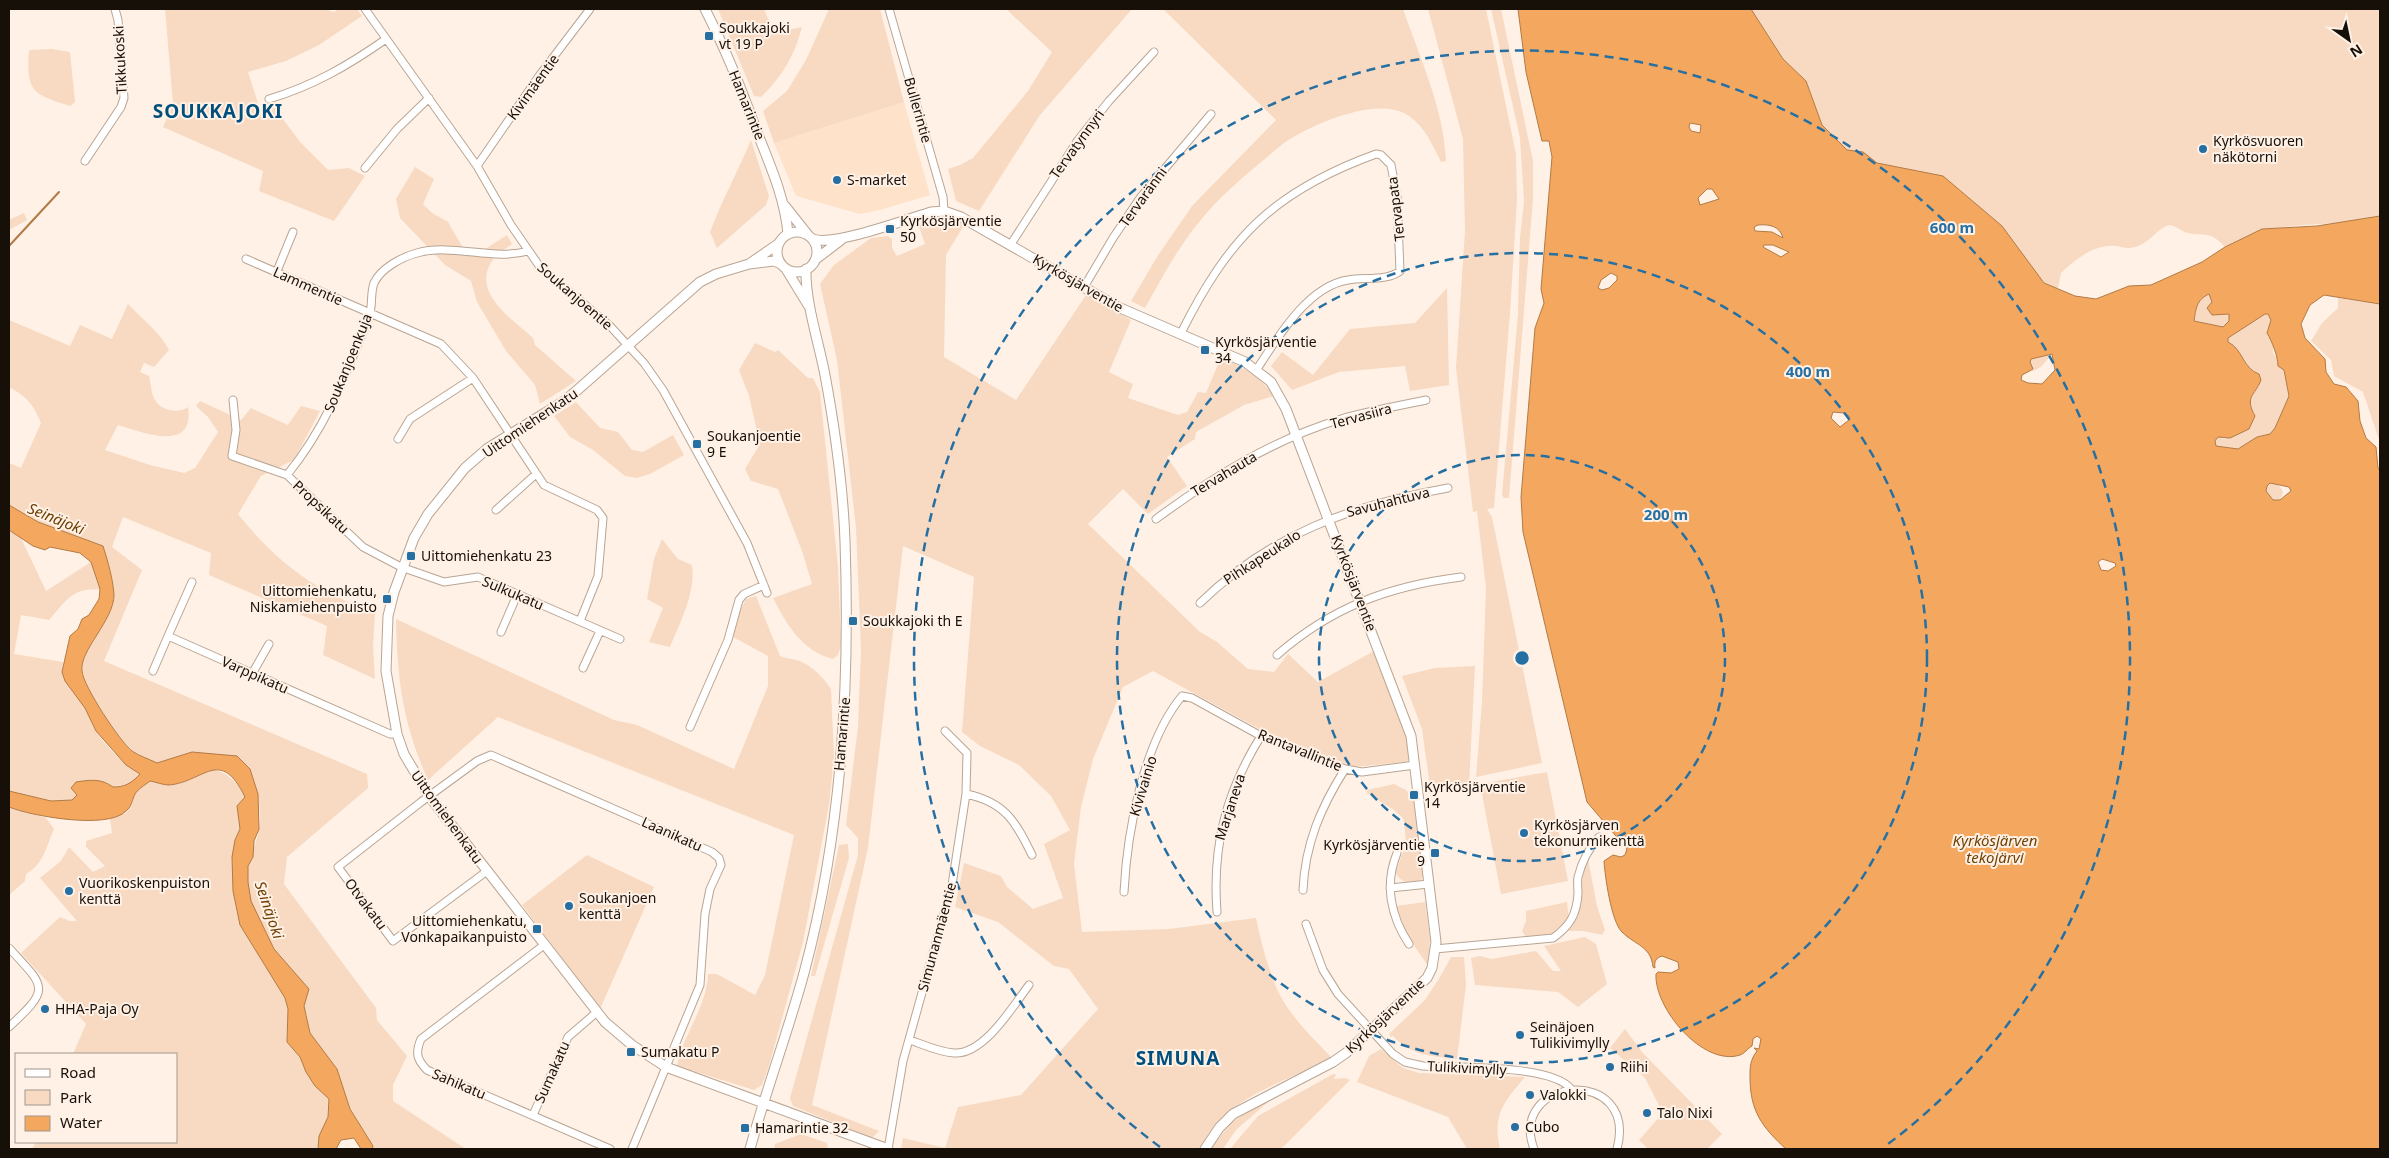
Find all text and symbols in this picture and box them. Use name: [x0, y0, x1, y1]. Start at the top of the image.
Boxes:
north arrow: [2324, 15, 2374, 65]
place label: Soukkajoki vt 19 P: [719, 18, 790, 53]
street label: Tikkukoski: [108, 25, 131, 95]
marker: Soukkajoki vt 19 P: [703, 30, 715, 42]
text: N: [2346, 40, 2366, 62]
street label: Kivimäentie: [502, 50, 563, 123]
street label: Hamarintie: [725, 67, 770, 143]
street label: Bullerintie: [900, 75, 937, 145]
district label: SOUKKAJOKI: [153, 98, 283, 124]
street label: Tervatynnyri: [1045, 105, 1108, 182]
place label: Kyrkösvuoren näkötorni: [2213, 131, 2304, 166]
marker: Kyrkösvuoren näkötorni: [2197, 143, 2209, 155]
street label: Tervaränni: [1114, 163, 1171, 230]
place label: S-market: [847, 170, 906, 189]
marker: S-market: [831, 174, 843, 186]
street label: Tervapata: [1382, 176, 1409, 242]
place label: Kyrkösjärventie 50: [900, 211, 1002, 246]
text: 600 m: [1930, 217, 1974, 237]
marker: Kyrkösjärventie 50: [884, 223, 896, 235]
street label: Kyrkösjärventie: [1029, 249, 1127, 316]
street label: Soukanjoentie: [534, 258, 617, 334]
street label: Lammentie: [270, 262, 346, 309]
street label: Soukanjoenkuja: [319, 311, 376, 415]
place label: Kyrkösjärventie 34: [1215, 332, 1317, 367]
marker: Kyrkösjärventie 34: [1199, 344, 1211, 356]
text: 400 m: [1786, 361, 1830, 381]
street label: Uittomiehenkatu: [478, 384, 581, 462]
street label: Tervasiira: [1328, 398, 1394, 433]
place label: Soukanjoentie 9 E: [707, 426, 801, 461]
marker: Soukanjoentie 9 E: [691, 438, 703, 450]
street label: Tervahauta: [1187, 446, 1260, 501]
street label: Propsikatu: [289, 476, 354, 538]
street label: Savuhahtuva: [1344, 482, 1431, 521]
water label: Seinäjoki: [25, 498, 89, 539]
text: 200 m: [1644, 504, 1688, 524]
street label: Pihkapeukalo: [1219, 524, 1304, 589]
street label: Kyrkösjärventie: [1327, 532, 1382, 634]
place label: Uittomiehenkatu 23: [421, 546, 552, 565]
marker: Uittomiehenkatu 23: [405, 550, 417, 562]
street label: Sulkukatu: [480, 571, 547, 614]
place label: Uittomiehenkatu, Niskamiehenpuisto: [250, 581, 377, 616]
marker: Uittomiehenkatu, Niskamiehenpuisto: [381, 593, 393, 605]
place label: Soukkajoki th E: [863, 611, 963, 630]
marker: Soukkajoki th E: [847, 615, 859, 627]
centre of rings: [1513, 649, 1531, 667]
street label: Varppikatu: [219, 651, 292, 698]
street label: Hamarintie: [829, 696, 854, 772]
street label: Rantavallintie: [1255, 724, 1345, 775]
street label: Kivivainio: [1124, 753, 1161, 818]
street label: Uittomiehenkatu: [407, 766, 488, 867]
street label: Marjaneva: [1210, 771, 1249, 843]
place label: Kyrkösjärventie 14: [1424, 777, 1526, 812]
marker: Kyrkösjärventie 14: [1408, 789, 1420, 801]
street label: Laanikatu: [639, 812, 705, 855]
place label: Kyrkösjärven tekonurmikenttä: [1534, 815, 1645, 850]
marker: Kyrkösjärven tekonurmikenttä: [1518, 827, 1530, 839]
water label: Kyrkösjärven tekojärvi: [1953, 830, 2038, 867]
place label: Kyrkösjärventie 9: [1323, 835, 1425, 870]
marker: Kyrkösjärventie 9: [1429, 847, 1441, 859]
place label: Vuorikoskenpuiston kenttä: [79, 873, 210, 908]
street label: Otvakatu: [341, 874, 392, 933]
water label: Seinäjoki: [251, 878, 289, 942]
street label: Simunanmäentie: [913, 880, 960, 994]
marker: Vuorikoskenpuiston kenttä: [63, 885, 75, 897]
place label: Soukanjoen kenttä: [579, 888, 656, 923]
marker: Soukanjoen kenttä: [563, 900, 575, 912]
place label: Uittomiehenkatu, Vonkapaikanpuisto: [401, 911, 527, 946]
marker: Uittomiehenkatu, Vonkapaikanpuisto: [531, 923, 543, 935]
street label: Kyrkösjärventie: [1341, 974, 1428, 1057]
place label: HHA-Paja Oy: [55, 999, 140, 1018]
marker: HHA-Paja Oy: [39, 1003, 51, 1015]
place label: Seinäjoen Tulikivimylly: [1530, 1017, 1610, 1052]
marker: Seinäjoen Tulikivimylly: [1514, 1029, 1526, 1041]
street label: Sumakatu: [529, 1038, 574, 1106]
place label: Sumakatu P: [641, 1042, 719, 1061]
district label: SIMUNA: [1136, 1045, 1220, 1071]
marker: Sumakatu P: [625, 1046, 637, 1058]
legend: [15, 1053, 178, 1143]
street label: Tulikivimylly: [1427, 1056, 1508, 1079]
place label: Riihi: [1620, 1057, 1648, 1076]
marker: Riihi: [1604, 1061, 1616, 1073]
text: Road: [60, 1062, 96, 1082]
street label: Sahikatu: [429, 1064, 489, 1103]
place label: Valokki: [1540, 1085, 1587, 1104]
text: Park: [60, 1087, 92, 1107]
marker: Valokki: [1524, 1089, 1536, 1101]
place label: Talo Nixi: [1657, 1103, 1713, 1122]
marker: Talo Nixi: [1641, 1107, 1653, 1119]
text: Water: [60, 1112, 102, 1132]
place label: Cubo: [1525, 1117, 1560, 1136]
place label: Hamarintie 32: [755, 1118, 848, 1137]
marker: Cubo: [1509, 1121, 1521, 1133]
marker: Hamarintie 32: [739, 1122, 751, 1134]

